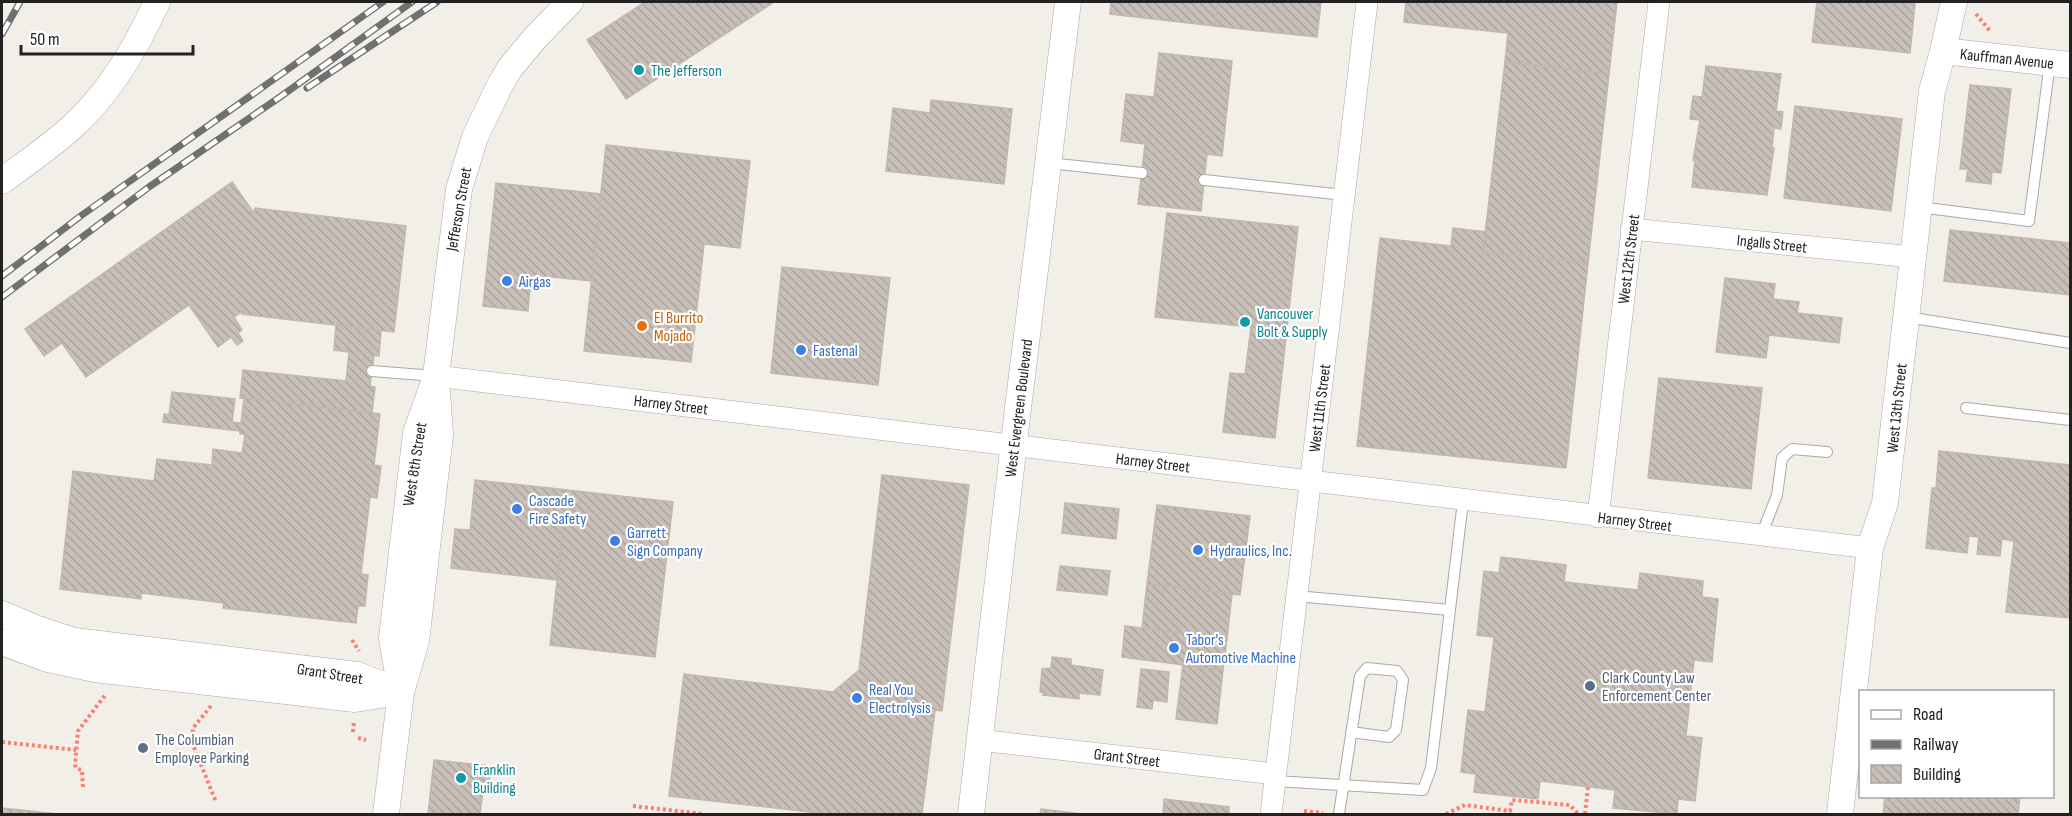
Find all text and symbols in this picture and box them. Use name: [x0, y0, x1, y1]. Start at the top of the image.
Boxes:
scale bar: [21, 18, 194, 56]
text: 50 m: [30, 29, 60, 50]
street label: Kauffman Avenue: [1959, 45, 2055, 74]
place label: The Jefferson: [651, 62, 722, 81]
marker: The Jefferson: [632, 63, 646, 77]
street label: Jefferson Street: [443, 166, 476, 254]
street label: West 12th Street: [1615, 213, 1644, 305]
street label: Ingalls Street: [1736, 231, 1808, 258]
place label: Airgas: [518, 273, 551, 292]
marker: Airgas: [500, 274, 514, 288]
place label: Vancouver Bolt & Supply: [1257, 305, 1328, 342]
place label: El Burrito Mojado: [654, 309, 703, 346]
marker: Vancouver Bolt & Supply: [1238, 315, 1252, 329]
marker: El Burrito Mojado: [635, 319, 649, 333]
street label: West Evergreen Boulevard: [1002, 338, 1037, 478]
place label: Fastenal: [813, 342, 858, 361]
marker: Fastenal: [794, 343, 808, 357]
street label: West 13th Street: [1883, 362, 1912, 454]
street label: West 11th Street: [1306, 363, 1335, 453]
street label: Harney Street: [633, 392, 709, 419]
street label: West 8th Street: [399, 421, 432, 508]
street label: Harney Street: [1115, 450, 1191, 477]
place label: Cascade Fire Safety: [529, 492, 586, 529]
marker: Cascade Fire Safety: [510, 502, 524, 516]
street label: Harney Street: [1597, 509, 1673, 536]
place label: Garrett Sign Company: [627, 524, 703, 561]
marker: Garrett Sign Company: [608, 534, 622, 548]
place label: Hydraulics, Inc.: [1210, 542, 1292, 561]
marker: Hydraulics, Inc.: [1191, 543, 1205, 557]
place label: Tabor's Automotive Machine: [1185, 631, 1296, 668]
marker: Tabor's Automotive Machine: [1167, 641, 1181, 655]
street label: Grant Street: [295, 660, 364, 689]
place label: Clark County Law Enforcement Center: [1602, 669, 1712, 706]
marker: Clark County Law Enforcement Center: [1583, 679, 1597, 693]
place label: Real You Electrolysis: [869, 681, 931, 718]
legend: [1859, 690, 2054, 798]
marker: Real You Electrolysis: [850, 691, 864, 705]
text: Road: [1913, 704, 1943, 725]
place label: The Columbian Employee Parking: [155, 731, 249, 768]
text: Railway: [1913, 734, 1958, 755]
marker: The Columbian Employee Parking: [136, 741, 150, 755]
street label: Grant Street: [1093, 745, 1161, 772]
place label: Franklin Building: [473, 761, 516, 798]
text: Building: [1913, 764, 1961, 785]
marker: Franklin Building: [454, 771, 468, 785]

